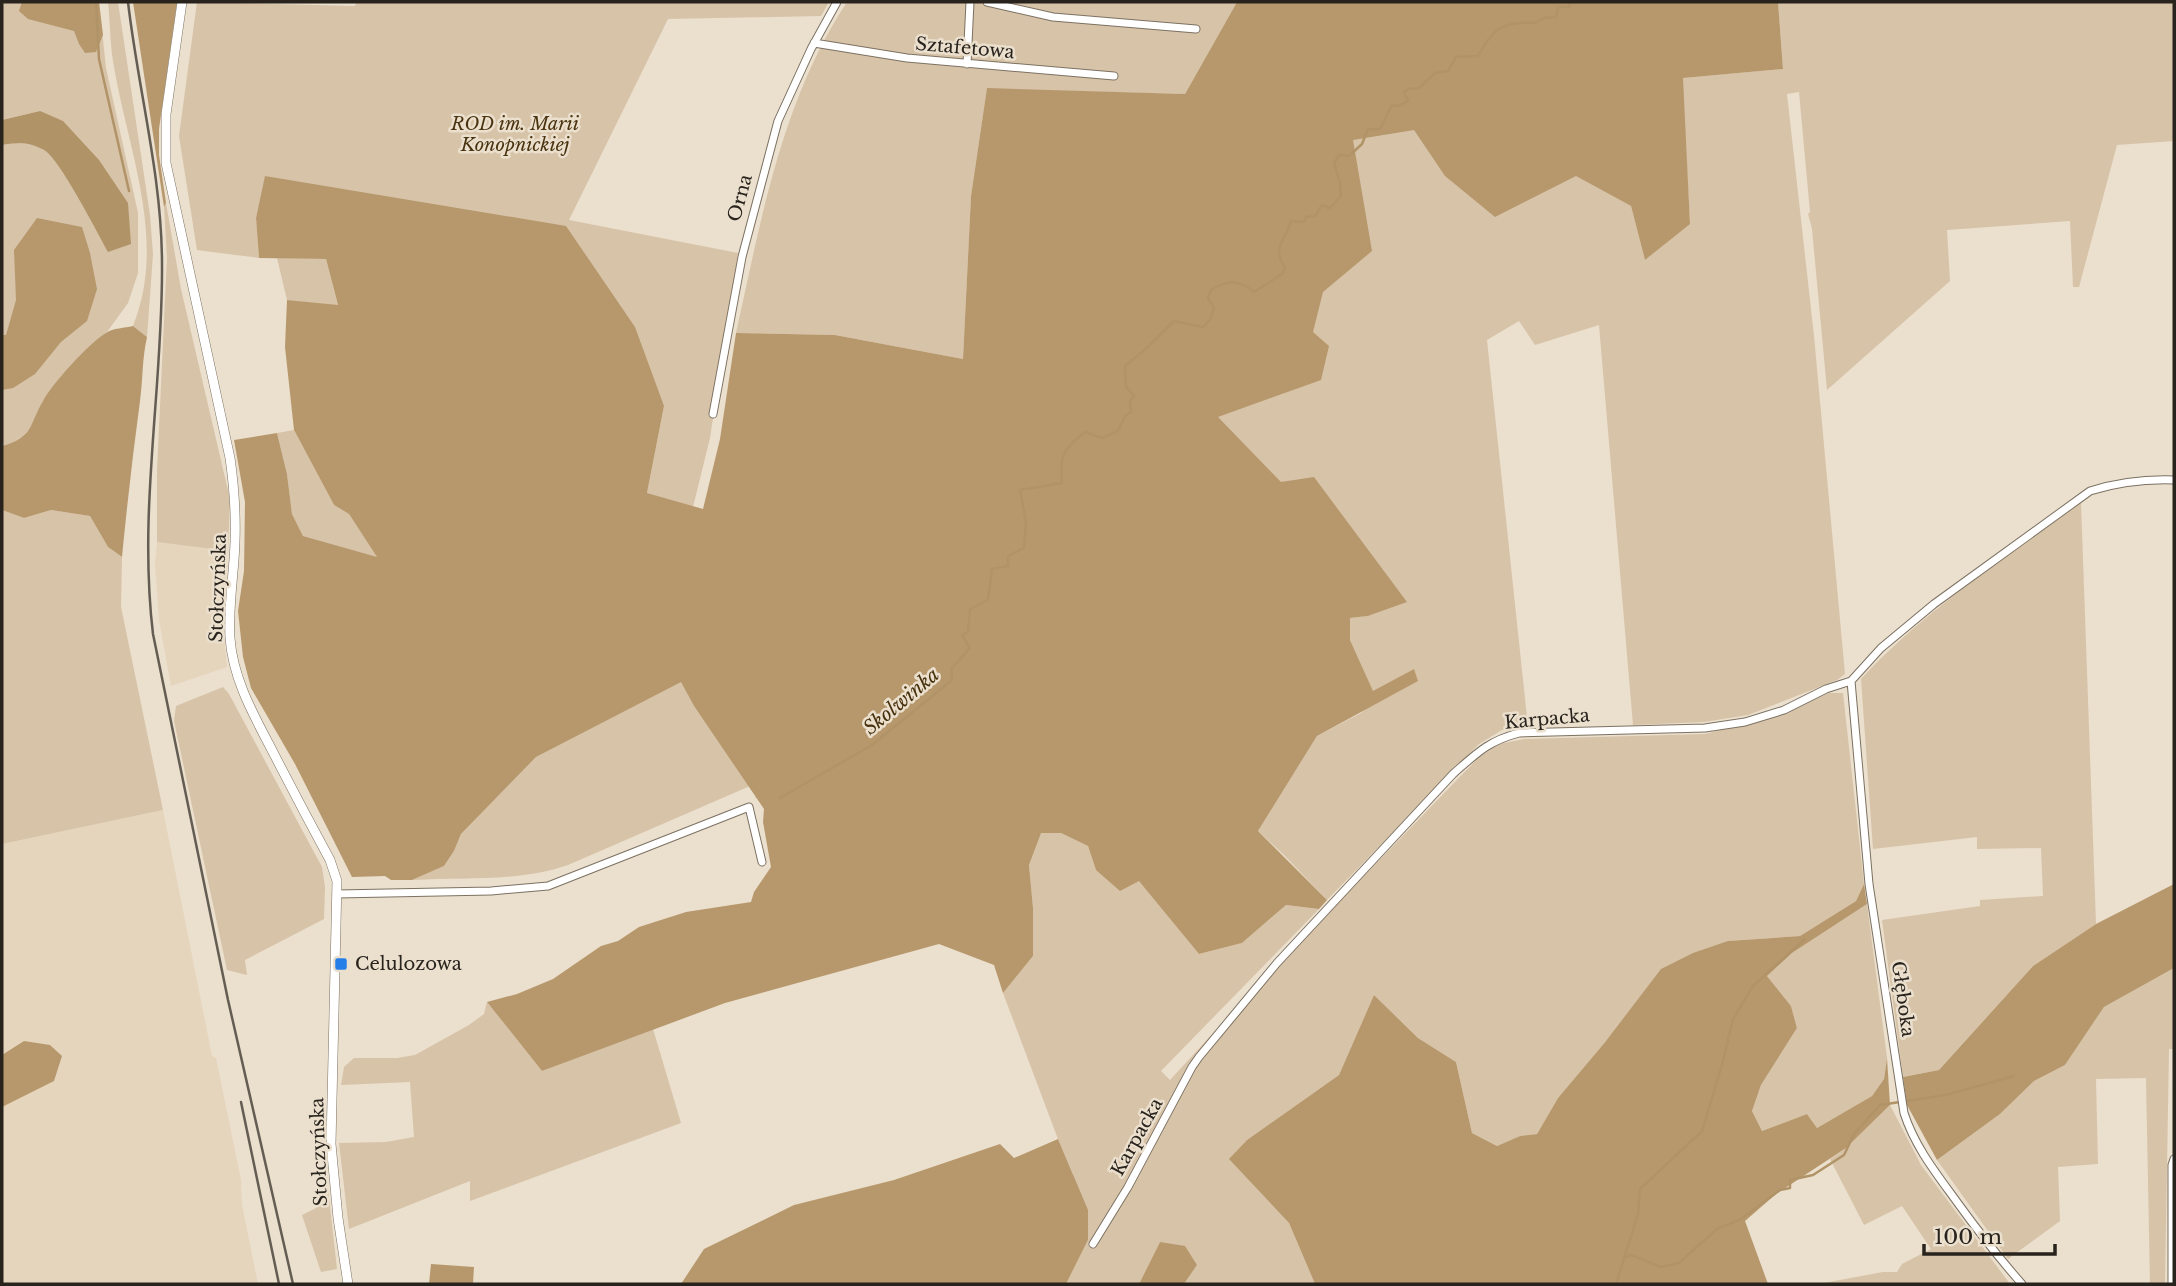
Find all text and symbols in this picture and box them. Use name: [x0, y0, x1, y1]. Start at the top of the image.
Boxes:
street label: Sztafetowa: [915, 33, 1015, 63]
park label: ROD im. Marii Konopnickiej: [450, 113, 580, 156]
street label: Orna: [723, 172, 757, 224]
street label: Stołczyńska: [205, 533, 231, 643]
water label: Skolwinka: [859, 663, 944, 740]
street label: Karpacka: [1503, 704, 1591, 734]
place label: Celulozowa: [355, 953, 462, 975]
marker: Celulozowa: [333, 956, 349, 972]
street label: Głęboka: [1887, 960, 1919, 1038]
street label: Karpacka: [1107, 1094, 1167, 1180]
street label: Stołczyńska: [306, 1097, 332, 1207]
scale bar: [1924, 1212, 2055, 1256]
text: 100 m: [1934, 1224, 2002, 1250]

